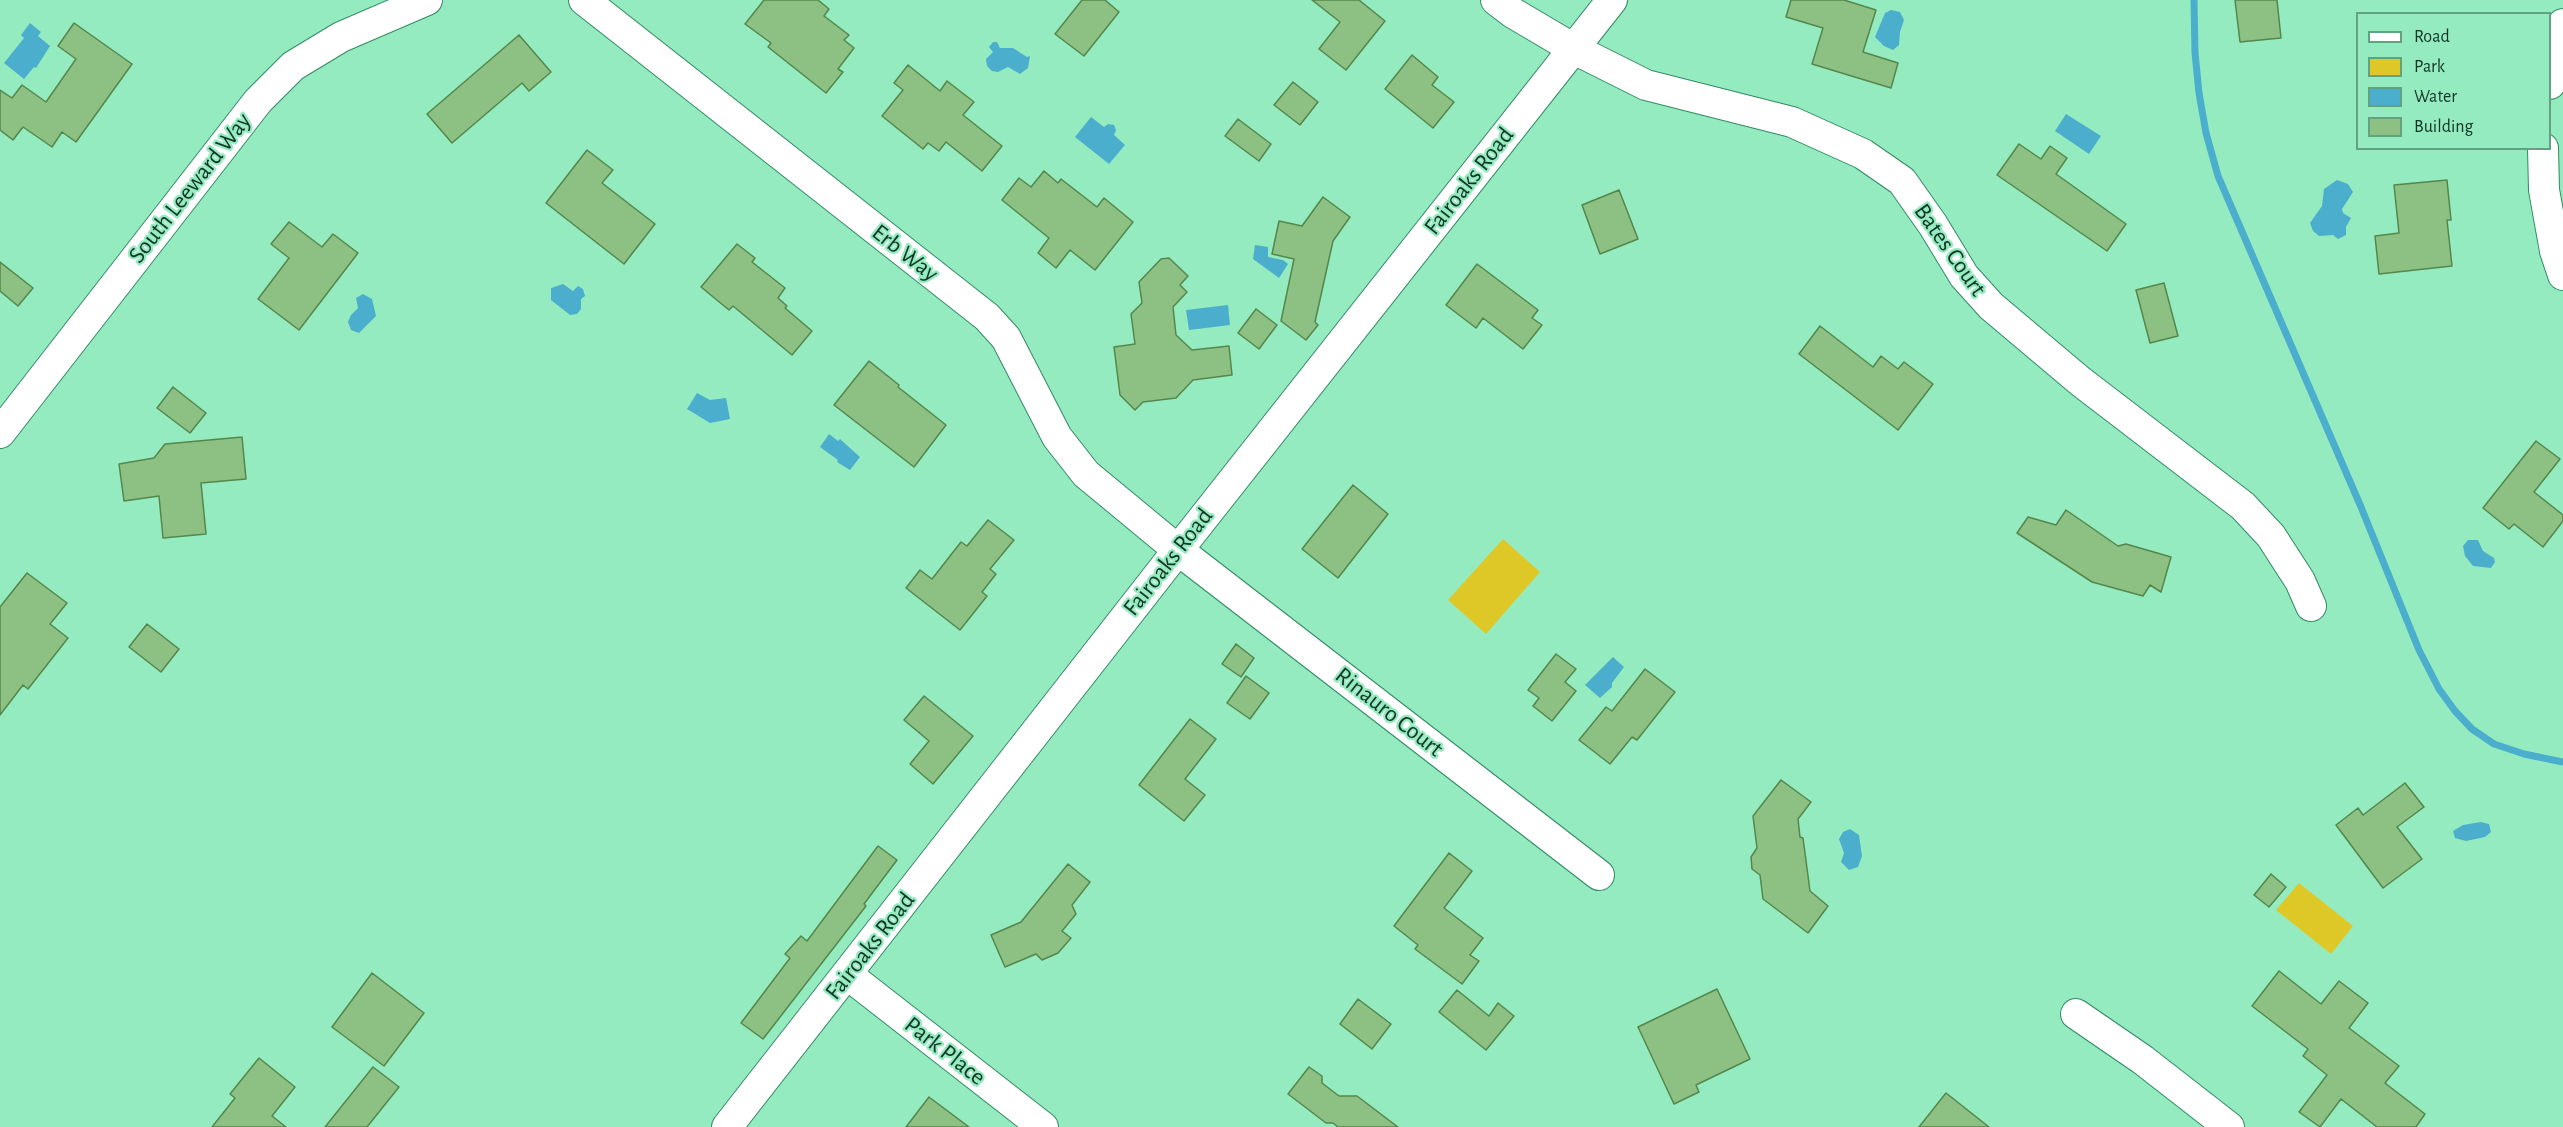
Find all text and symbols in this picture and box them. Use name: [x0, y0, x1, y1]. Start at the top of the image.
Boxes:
legend: [2356, 12, 2551, 150]
text: Road: [2414, 28, 2450, 46]
text: Park: [2414, 58, 2445, 76]
text: Water: [2414, 88, 2457, 106]
street label: South Leeward Way: [122, 107, 258, 269]
text: Building: [2414, 118, 2473, 136]
street label: Fairoaks Road: [1418, 121, 1520, 241]
street label: Bates Court: [1908, 198, 1992, 302]
street label: Erb Way: [866, 218, 944, 288]
street label: Fairoaks Road: [1117, 502, 1219, 622]
street label: Rinauro Court: [1329, 661, 1449, 763]
street label: Fairoaks Road: [819, 886, 921, 1006]
street label: Park Place: [899, 1010, 991, 1092]

